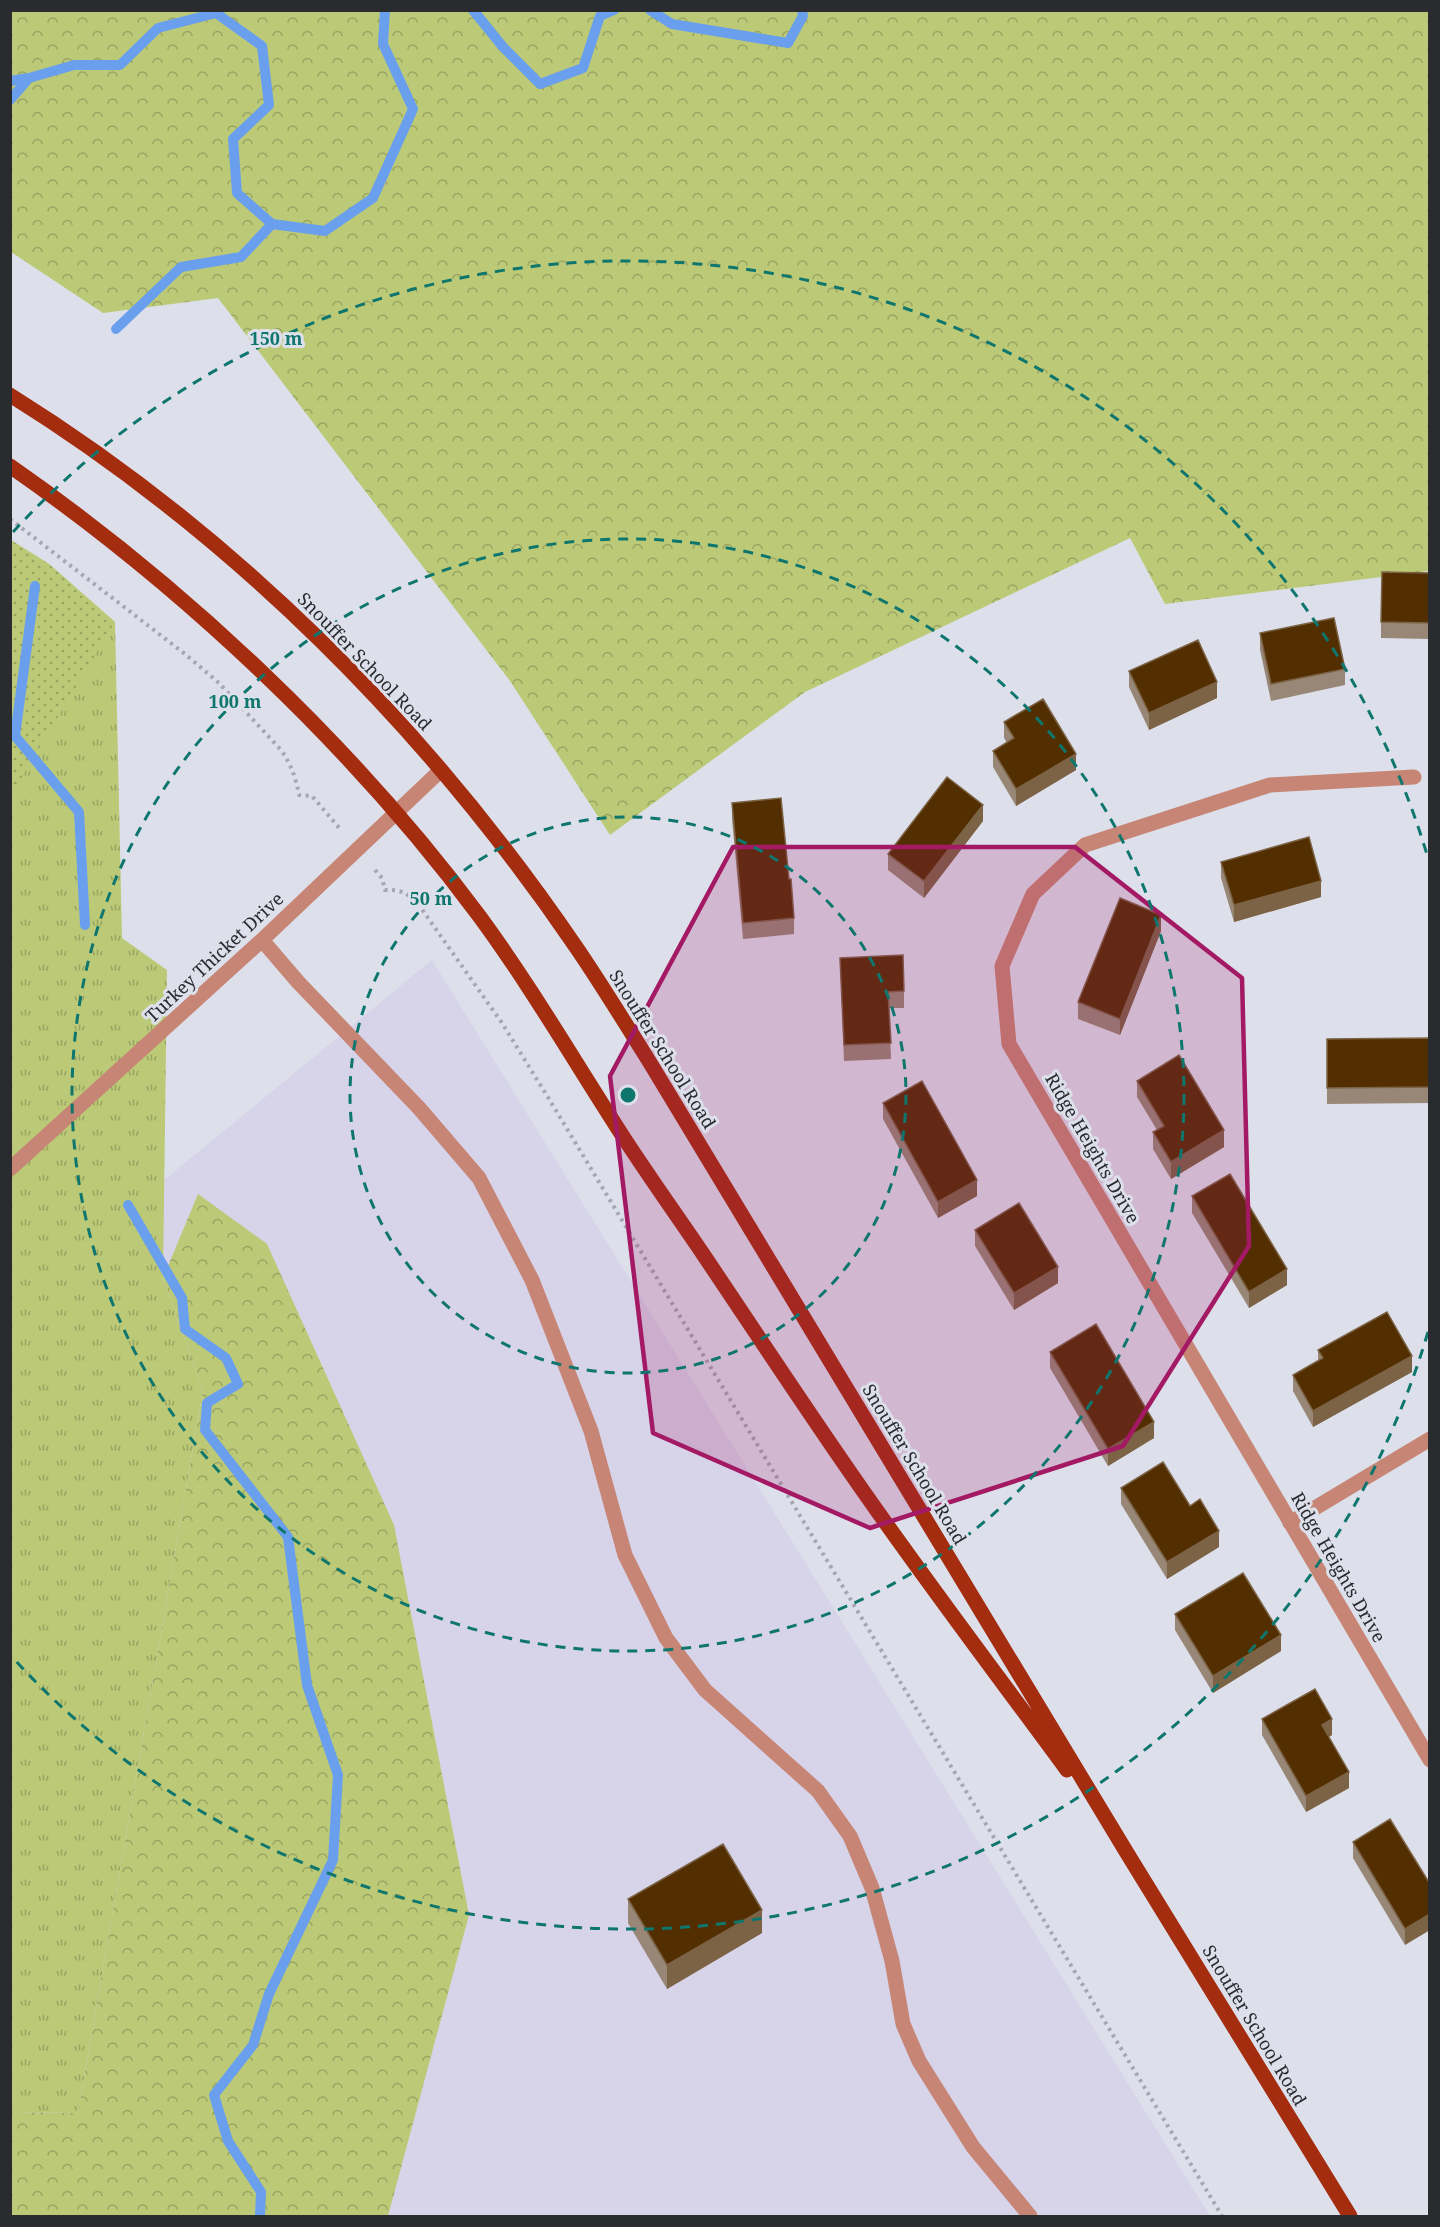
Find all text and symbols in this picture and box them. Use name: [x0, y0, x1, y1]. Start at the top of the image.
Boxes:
text: 150 m: [250, 326, 303, 350]
street label: Snouffer School Road: [293, 587, 437, 735]
text: 100 m: [209, 689, 262, 713]
text: 50 m: [410, 886, 453, 910]
street label: Turkey Thicket Drive: [140, 887, 288, 1027]
street label: Snouffer School Road: [604, 965, 722, 1133]
street label: Ridge Heights Drive: [1040, 1068, 1146, 1228]
centre of rings: [618, 1085, 638, 1105]
street label: Snouffer School Road: [858, 1379, 972, 1549]
street label: Ridge Heights Drive: [1286, 1487, 1392, 1647]
street label: Snouffer School Road: [1198, 1940, 1312, 2110]

